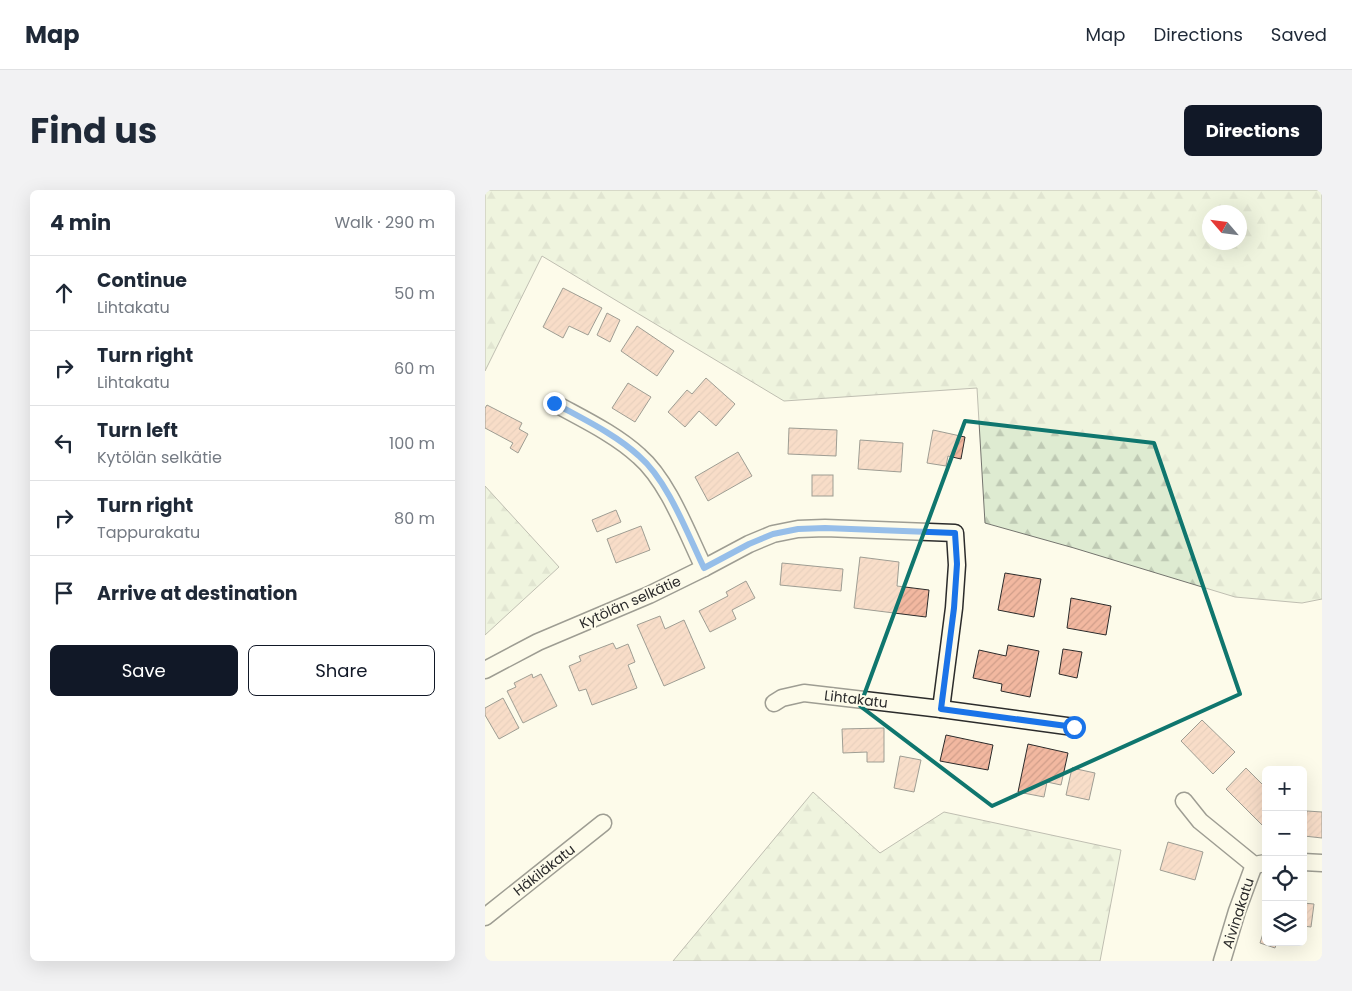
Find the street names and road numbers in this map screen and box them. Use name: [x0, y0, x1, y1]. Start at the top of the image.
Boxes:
street label: Kytölän selkätie: [576, 571, 684, 633]
street label: Lihtakatu: [823, 685, 889, 713]
street label: Häkiläkatu: [509, 840, 579, 900]
street label: Aivinakatu: [1217, 875, 1259, 951]

